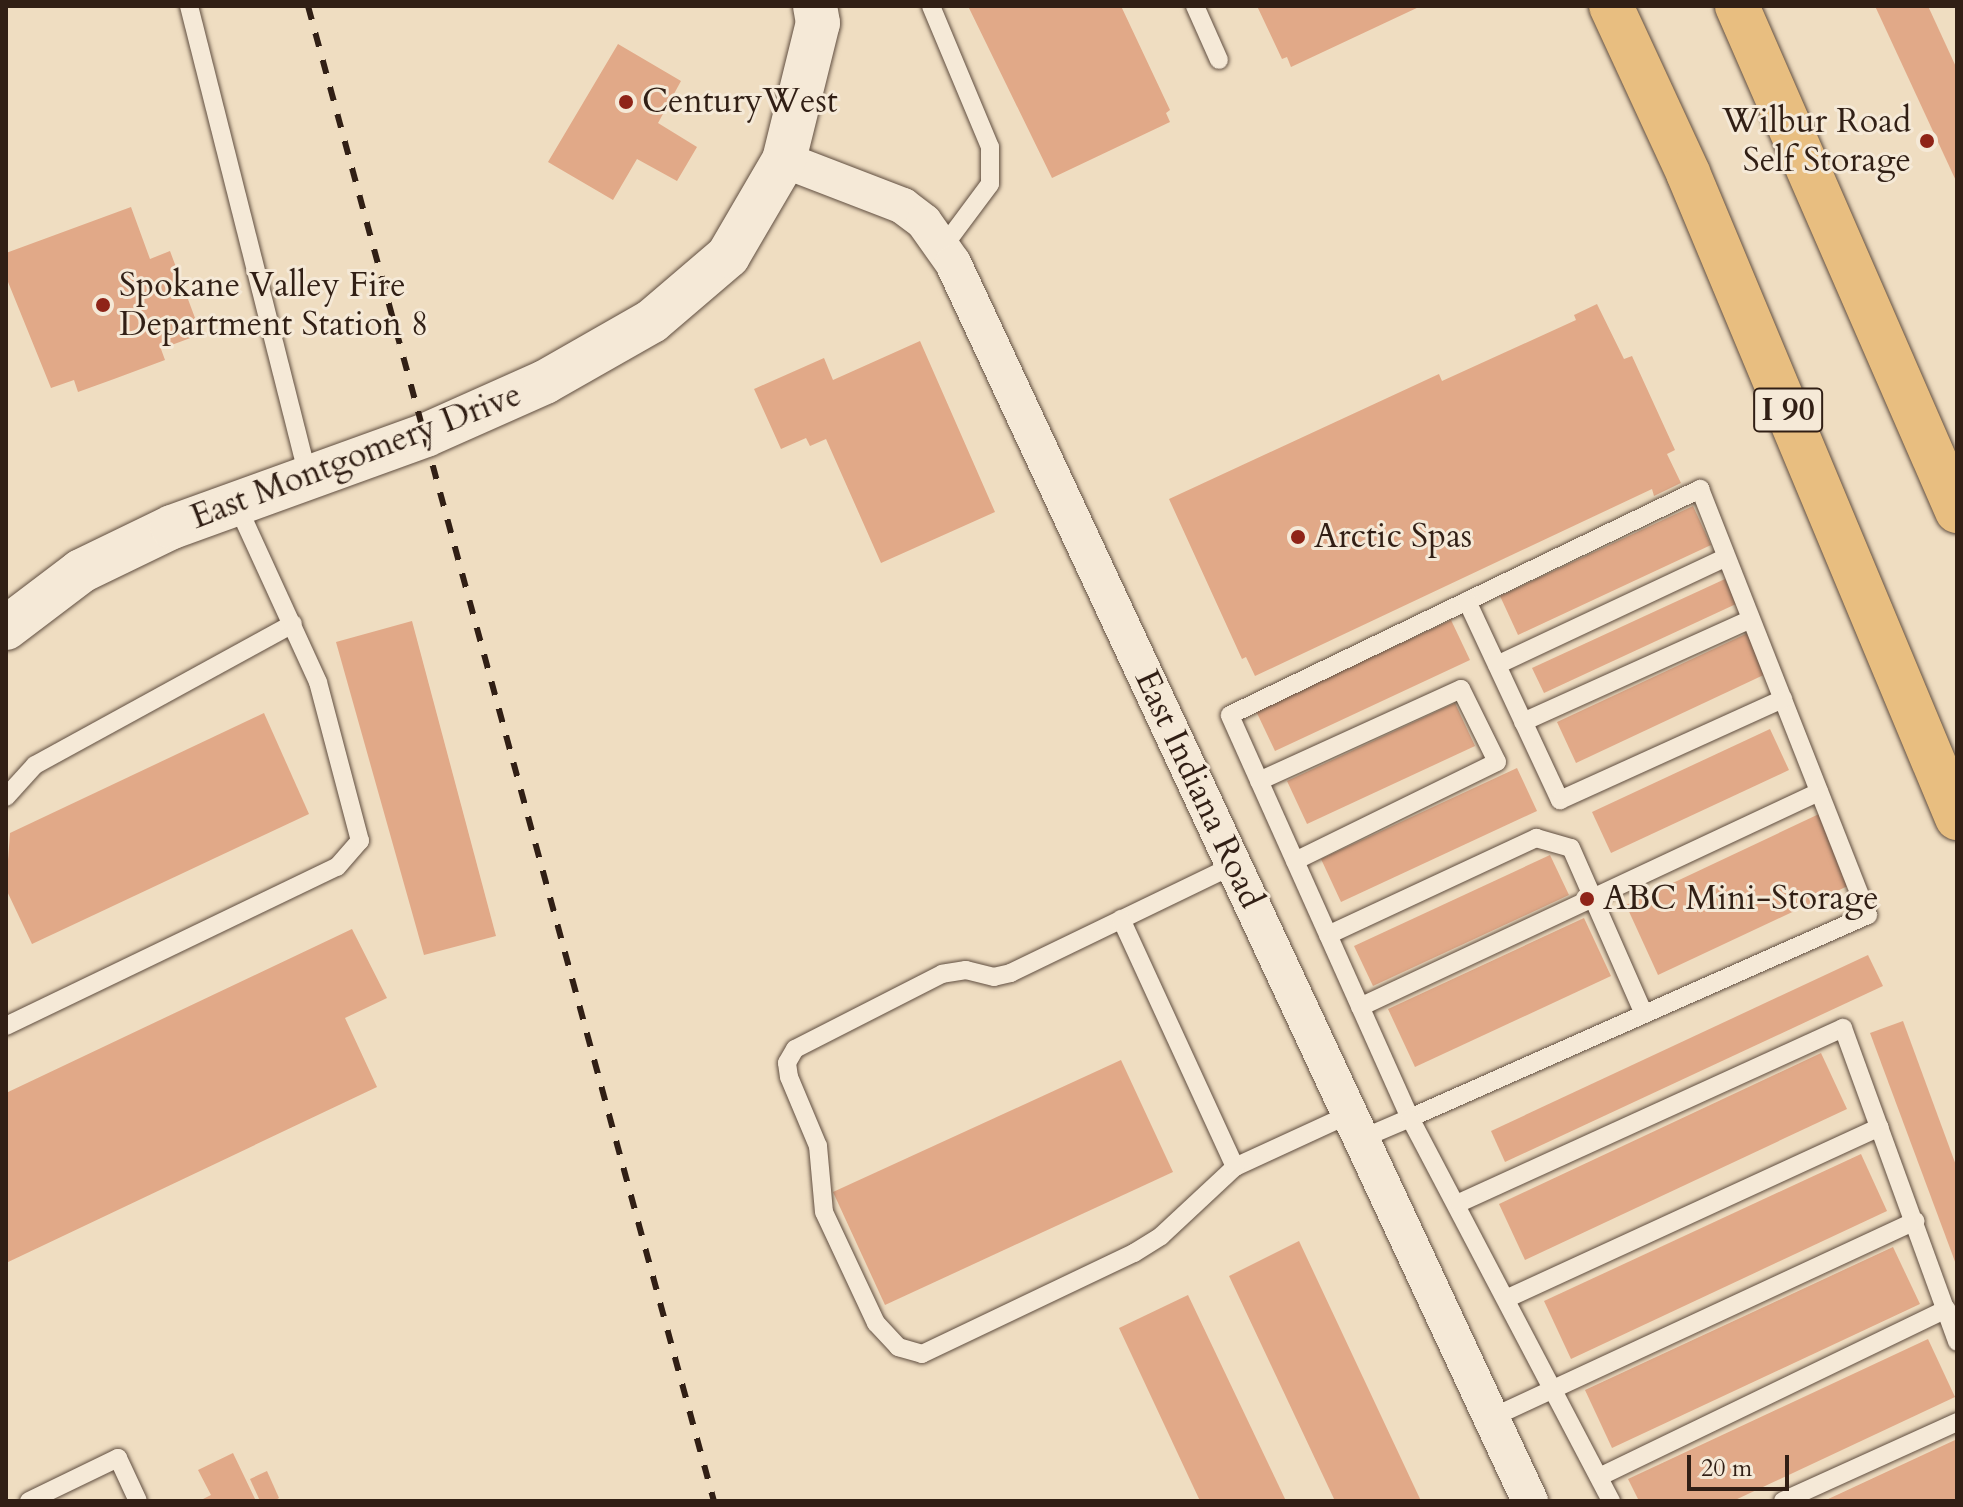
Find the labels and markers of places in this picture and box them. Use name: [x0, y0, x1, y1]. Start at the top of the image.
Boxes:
place label: CenturyWest: [642, 82, 838, 122]
marker: CenturyWest: [617, 93, 635, 111]
place label: Wilbur Road Self Storage: [1722, 101, 1911, 180]
marker: Wilbur Road Self Storage: [1918, 132, 1936, 150]
place label: Spokane Valley Fire Department Station 8: [119, 265, 428, 344]
marker: Spokane Valley Fire Department Station 8: [94, 296, 112, 314]
place label: Arctic Spas: [1314, 517, 1472, 557]
marker: Arctic Spas: [1289, 528, 1307, 546]
place label: ABC Mini-Storage: [1603, 879, 1879, 919]
marker: ABC Mini-Storage: [1578, 890, 1596, 908]

